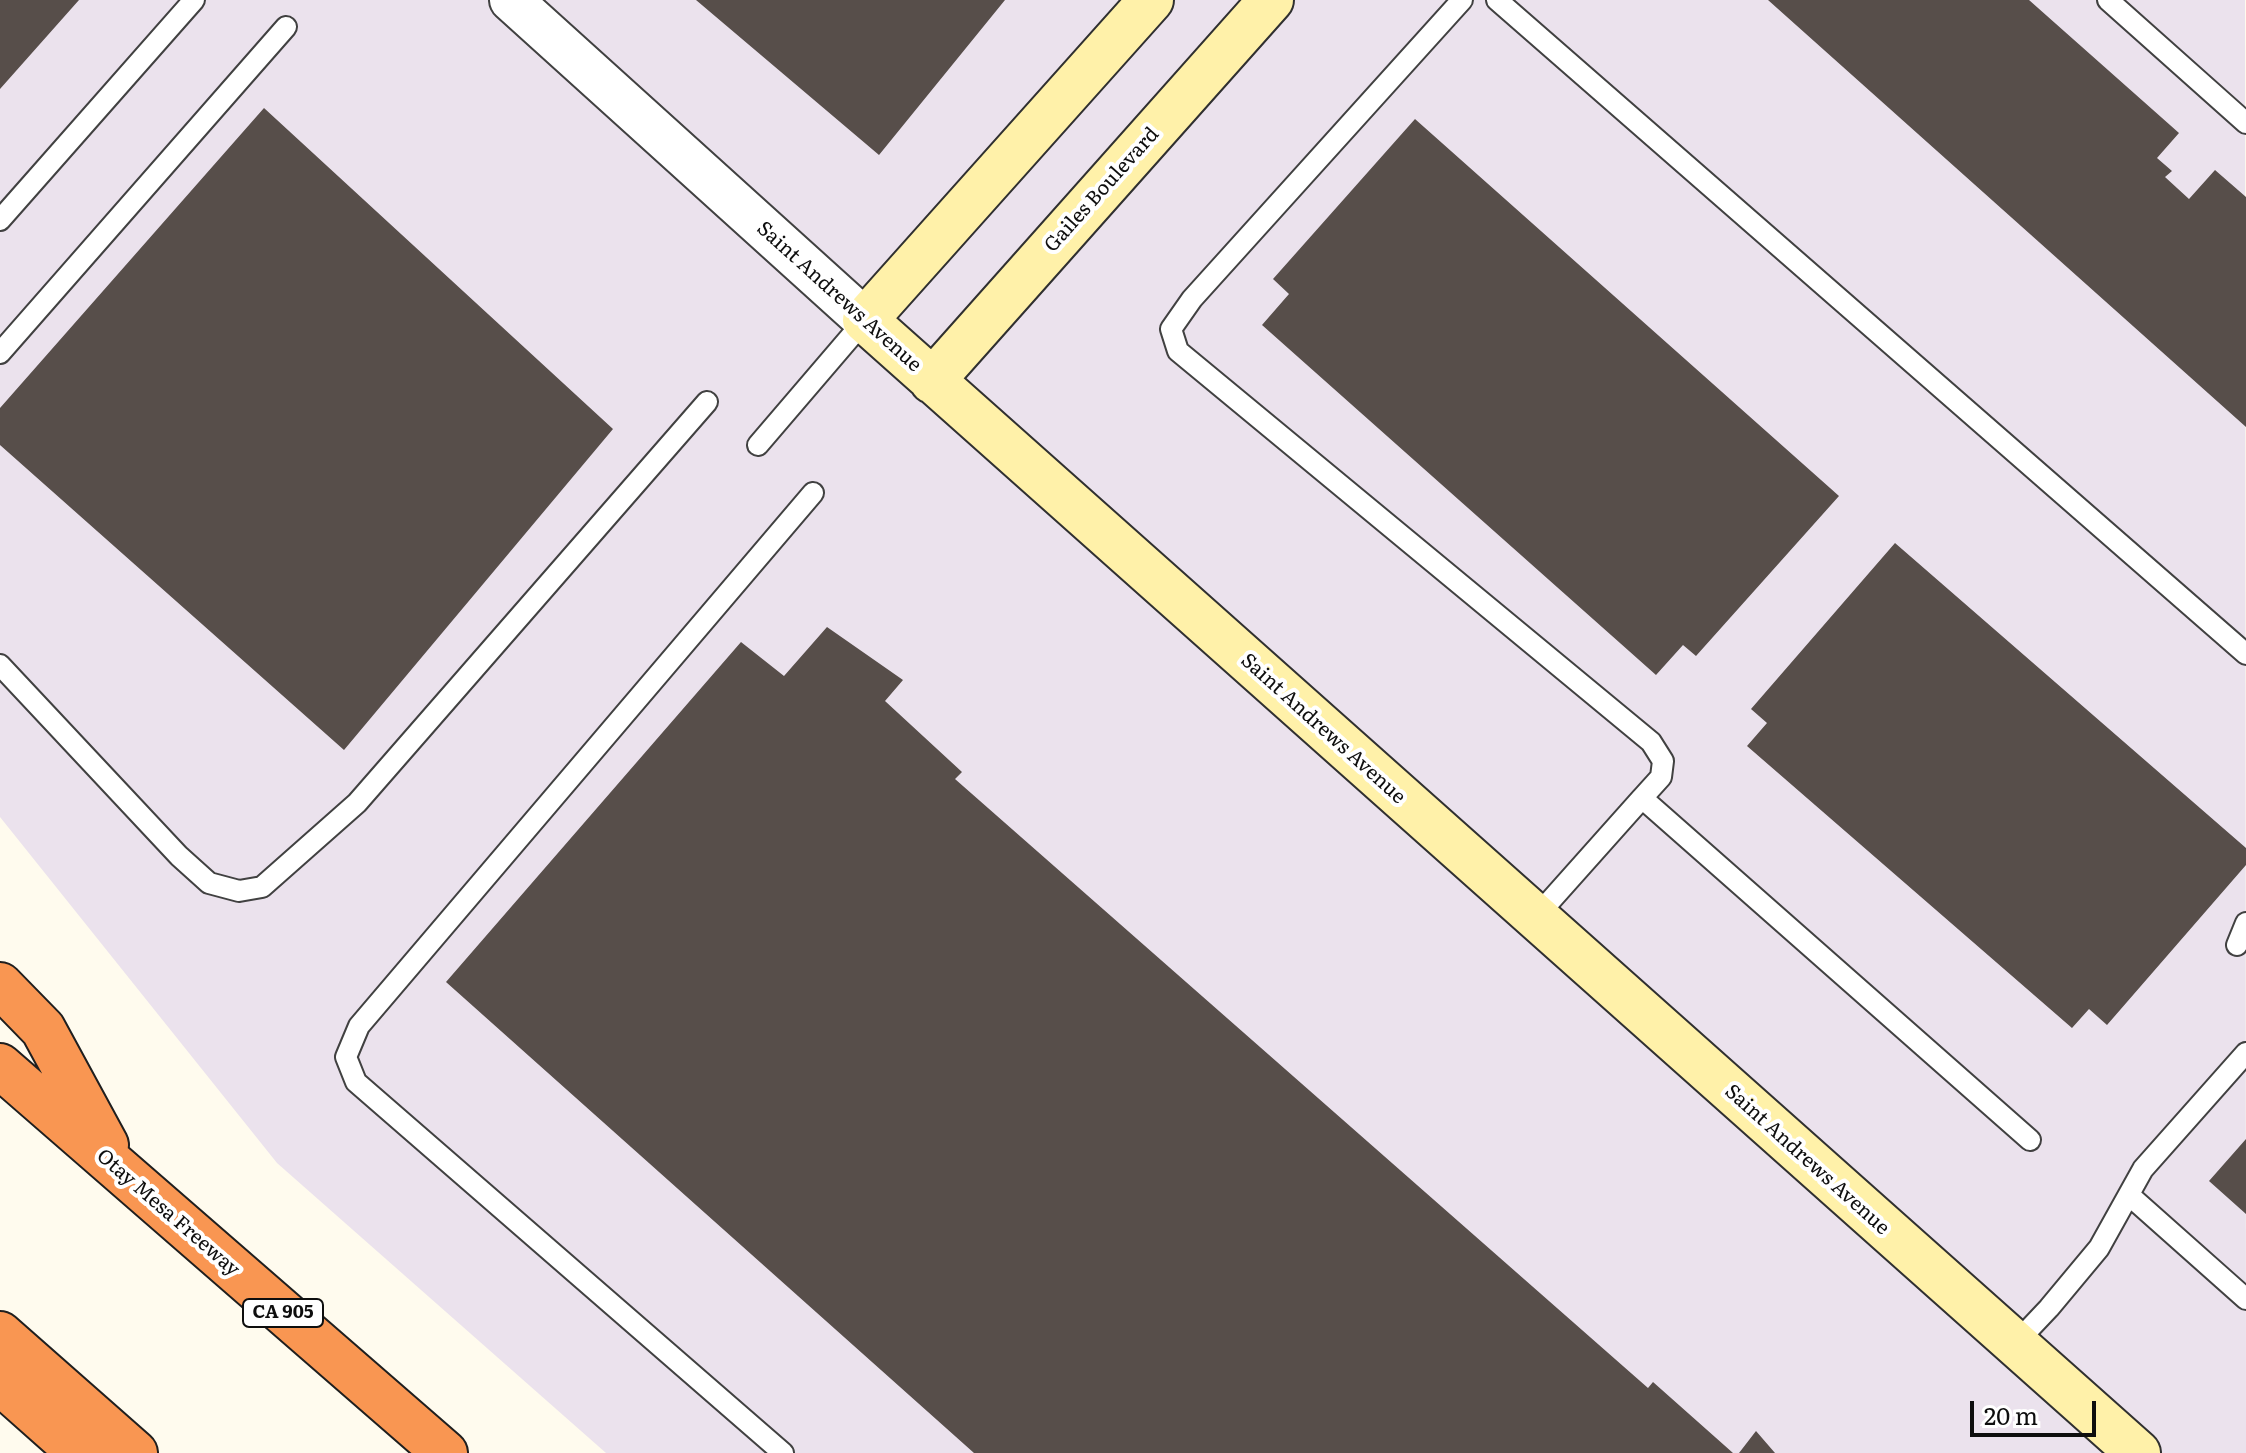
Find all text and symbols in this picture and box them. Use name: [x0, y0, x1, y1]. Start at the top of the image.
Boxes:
street label: Gailes Boulevard: [1040, 123, 1164, 257]
street label: Saint Andrews Avenue: [752, 217, 926, 377]
street label: Saint Andrews Avenue: [1236, 649, 1410, 809]
street label: Saint Andrews Avenue: [1720, 1080, 1894, 1240]
street label: Otay Mesa Freeway: [92, 1144, 244, 1282]
road number: CA 905: [243, 1299, 323, 1327]
scale bar: [1974, 1385, 2100, 1435]
text: 20 m: [1984, 1397, 2038, 1432]

